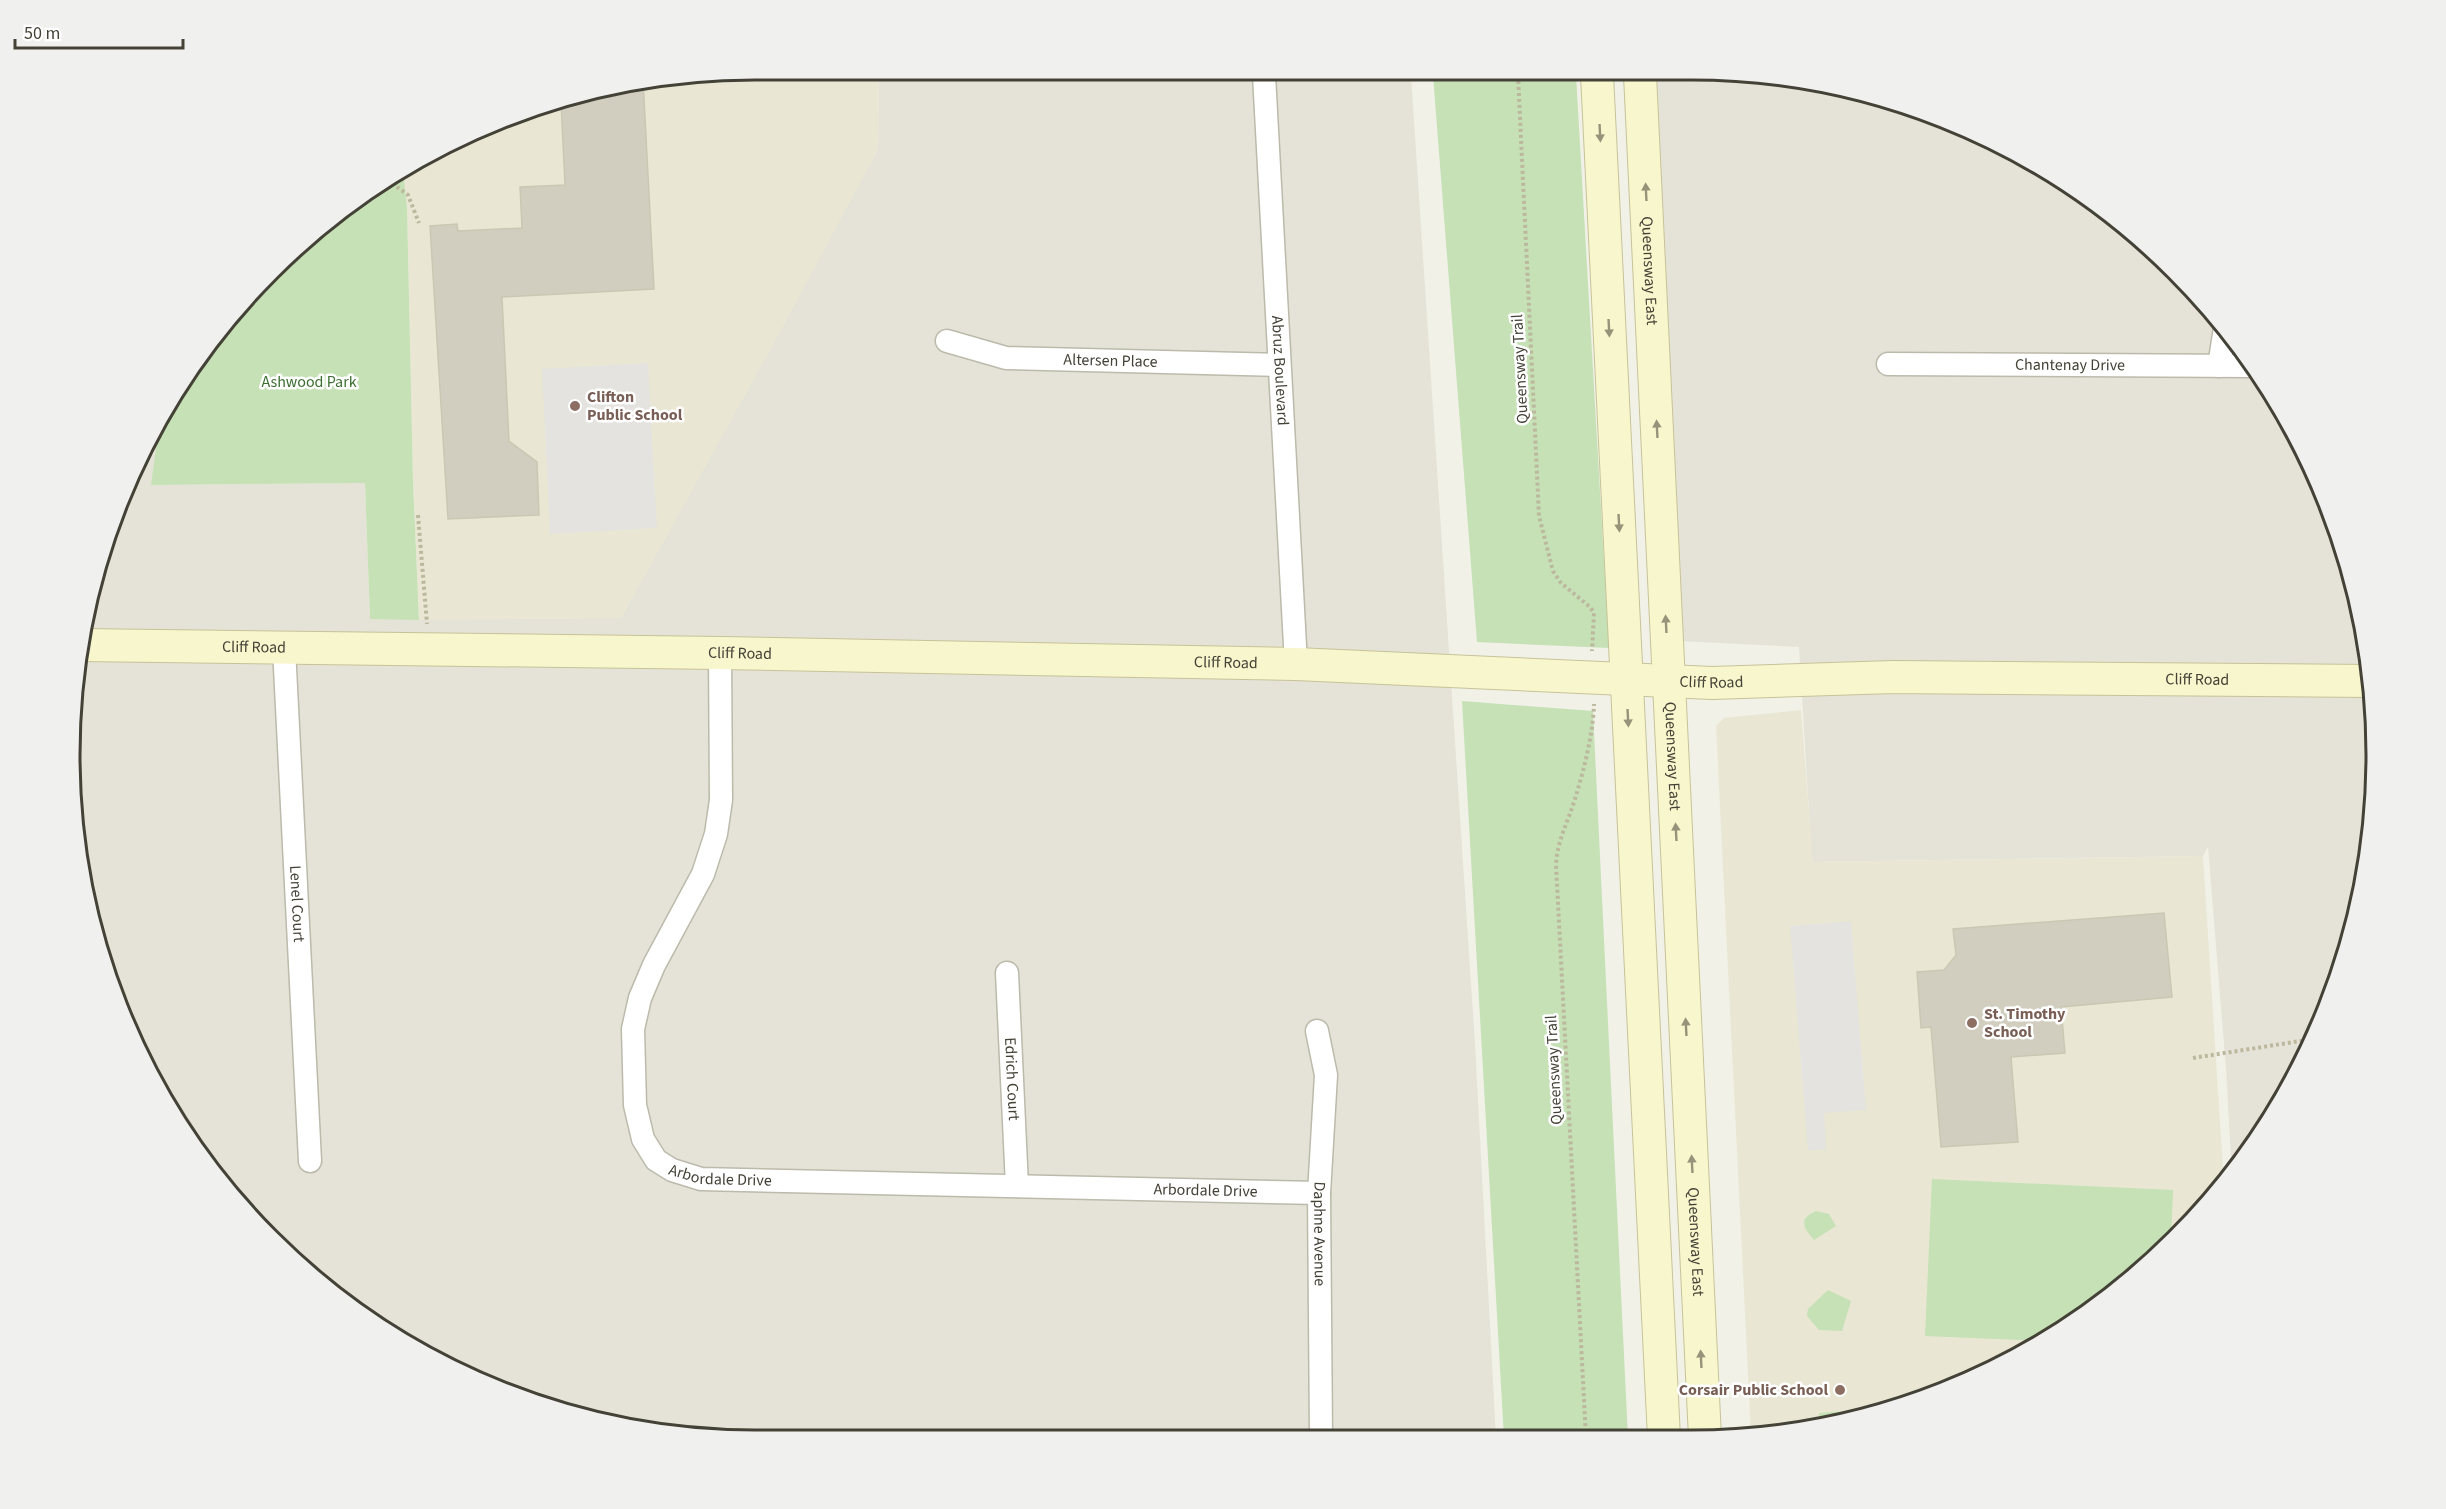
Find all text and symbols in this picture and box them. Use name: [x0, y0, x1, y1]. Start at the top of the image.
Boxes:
scale bar: [15, 12, 183, 50]
text: 50 m: [24, 21, 60, 46]
one-way arrow: [1596, 124, 1605, 143]
one-way arrow: [1641, 183, 1650, 202]
street label: Queensway East: [1636, 216, 1663, 326]
street label: Queensway Trail: [1506, 314, 1534, 424]
street label: Abruz Boulevard: [1266, 315, 1294, 426]
one-way arrow: [1605, 319, 1614, 338]
street label: Altersen Place: [1063, 348, 1158, 373]
street label: Chantenay Drive: [2015, 354, 2125, 376]
park label: Ashwood Park: [261, 371, 357, 393]
place label: Clifton Public School: [587, 386, 683, 426]
marker: Clifton Public School: [568, 399, 582, 413]
one-way arrow: [1652, 419, 1661, 438]
one-way arrow: [1614, 513, 1623, 532]
one-way arrow: [1662, 614, 1671, 633]
street label: Cliff Road: [222, 636, 286, 659]
street label: Cliff Road: [708, 642, 772, 665]
street label: Cliff Road: [1194, 651, 1258, 674]
street label: Cliff Road: [2165, 668, 2229, 691]
street label: Cliff Road: [1679, 671, 1744, 694]
street label: Queensway East: [1659, 701, 1686, 812]
one-way arrow: [1623, 708, 1632, 727]
one-way arrow: [1672, 822, 1681, 841]
street label: Lenel Court: [284, 865, 310, 943]
place label: St. Timothy School: [1984, 1003, 2066, 1043]
street label: Queensway Trail: [1540, 1015, 1568, 1125]
marker: St. Timothy School: [1965, 1016, 1979, 1030]
one-way arrow: [1681, 1017, 1690, 1036]
street label: Edrich Court: [999, 1037, 1025, 1122]
one-way arrow: [1688, 1155, 1697, 1174]
street label: Arbordale Drive: [666, 1159, 772, 1192]
street label: Arbordale Drive: [1153, 1178, 1258, 1203]
street label: Daphne Avenue: [1308, 1181, 1331, 1286]
street label: Queensway East: [1682, 1187, 1709, 1297]
one-way arrow: [1697, 1349, 1706, 1368]
place label: Corsair Public School: [1679, 1379, 1828, 1401]
marker: Corsair Public School: [1833, 1383, 1847, 1397]

